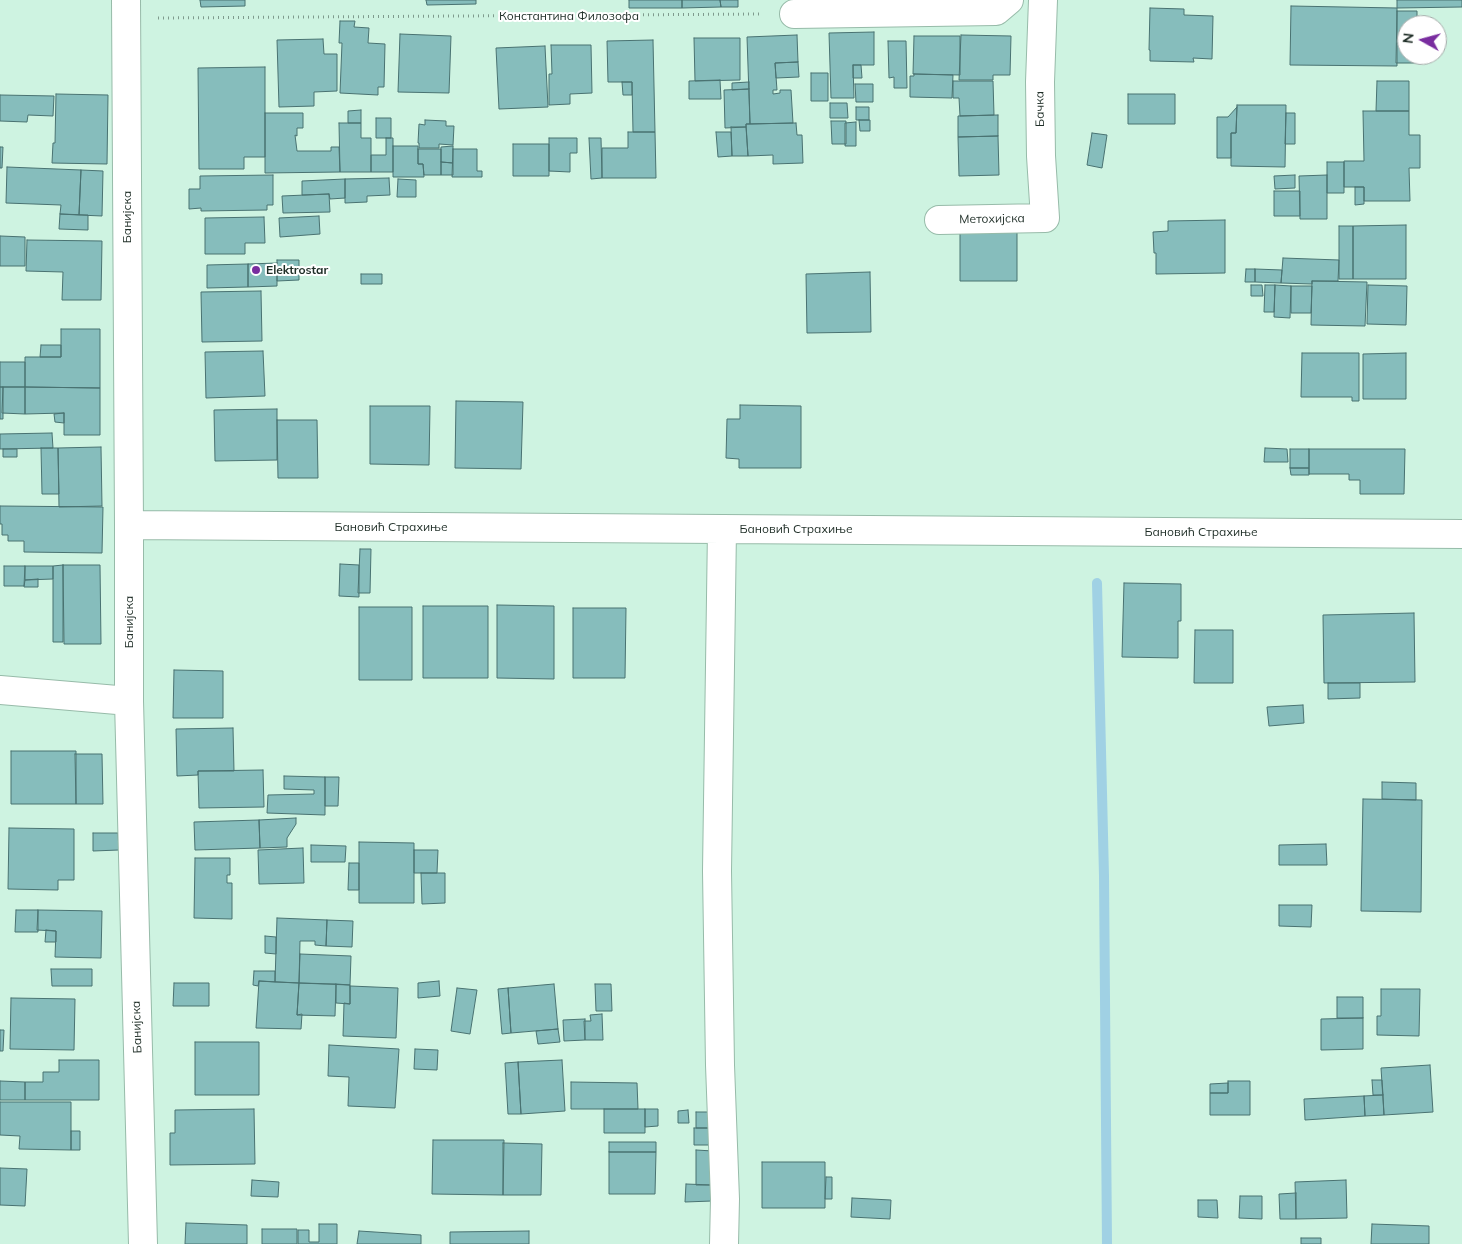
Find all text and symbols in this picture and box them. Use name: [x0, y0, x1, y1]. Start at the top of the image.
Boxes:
street label: Константина Филозофа: [499, 9, 639, 23]
north arrow: [1397, 15, 1447, 65]
text: N: [1399, 32, 1418, 45]
street label: Бачка: [1032, 91, 1048, 127]
street label: Банијска: [120, 191, 134, 243]
street label: Метохијска: [959, 211, 1025, 227]
place label: Elektrostar: [266, 263, 328, 277]
marker: Elektrostar: [250, 264, 262, 276]
street label: Бановић Страхиње: [334, 520, 448, 534]
street label: Бановић Страхиње: [739, 522, 853, 536]
street label: Бановић Страхиње: [1144, 525, 1258, 539]
street label: Банијска: [122, 596, 136, 648]
street label: Банијска: [129, 1000, 145, 1054]

